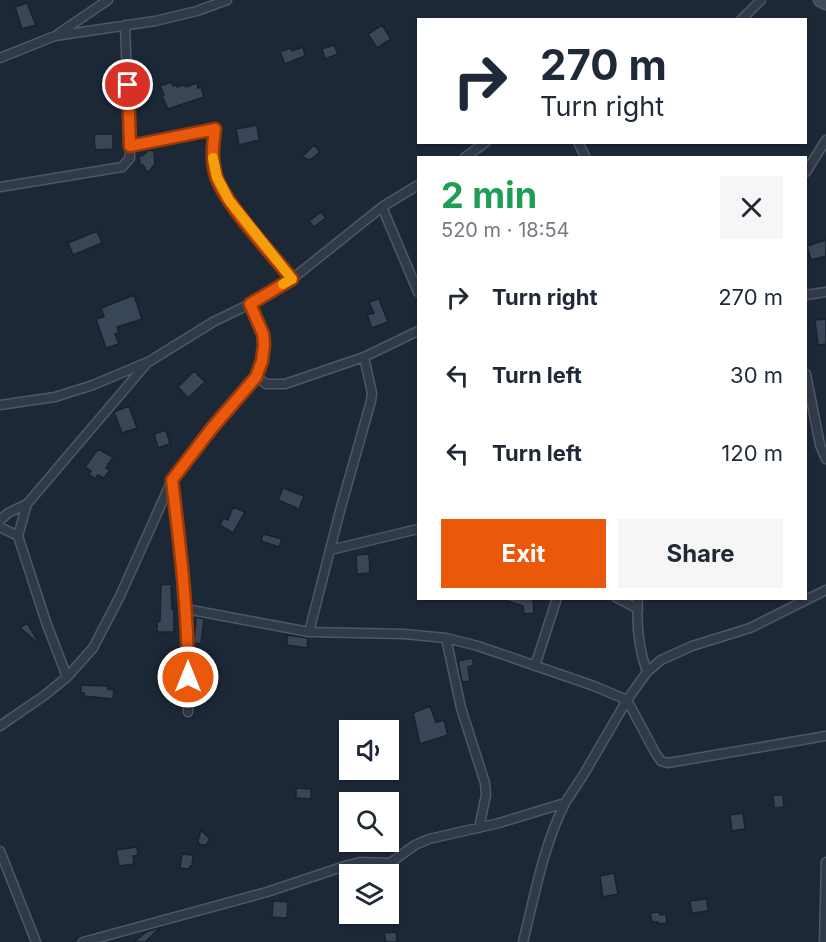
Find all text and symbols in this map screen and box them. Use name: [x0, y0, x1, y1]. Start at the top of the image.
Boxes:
text: 270 m: [540, 39, 667, 90]
icon: right: [441, 42, 519, 120]
pin: [102, 59, 153, 110]
icon: arrive: [111, 68, 144, 101]
text: Turn right: [540, 90, 664, 123]
text: 2 min: [441, 173, 537, 217]
button: close: [720, 176, 783, 239]
text: 520 m · 18:54: [441, 218, 569, 242]
icon: right: [441, 281, 474, 314]
text: Turn right: [492, 284, 598, 310]
text: 270 m: [718, 284, 783, 310]
icon: left: [441, 359, 474, 392]
text: Turn left: [492, 362, 582, 388]
text: 30 m: [730, 362, 783, 388]
icon: left: [441, 437, 474, 470]
text: Turn left: [492, 440, 582, 466]
text: 120 m: [721, 440, 783, 466]
button: Exit: [441, 519, 606, 588]
button: Share: [618, 519, 783, 588]
position arrow: [156, 645, 220, 709]
map controls: [339, 720, 399, 924]
button: sound: [339, 720, 399, 780]
button: search: [339, 792, 399, 852]
button: layers: [339, 864, 399, 924]

